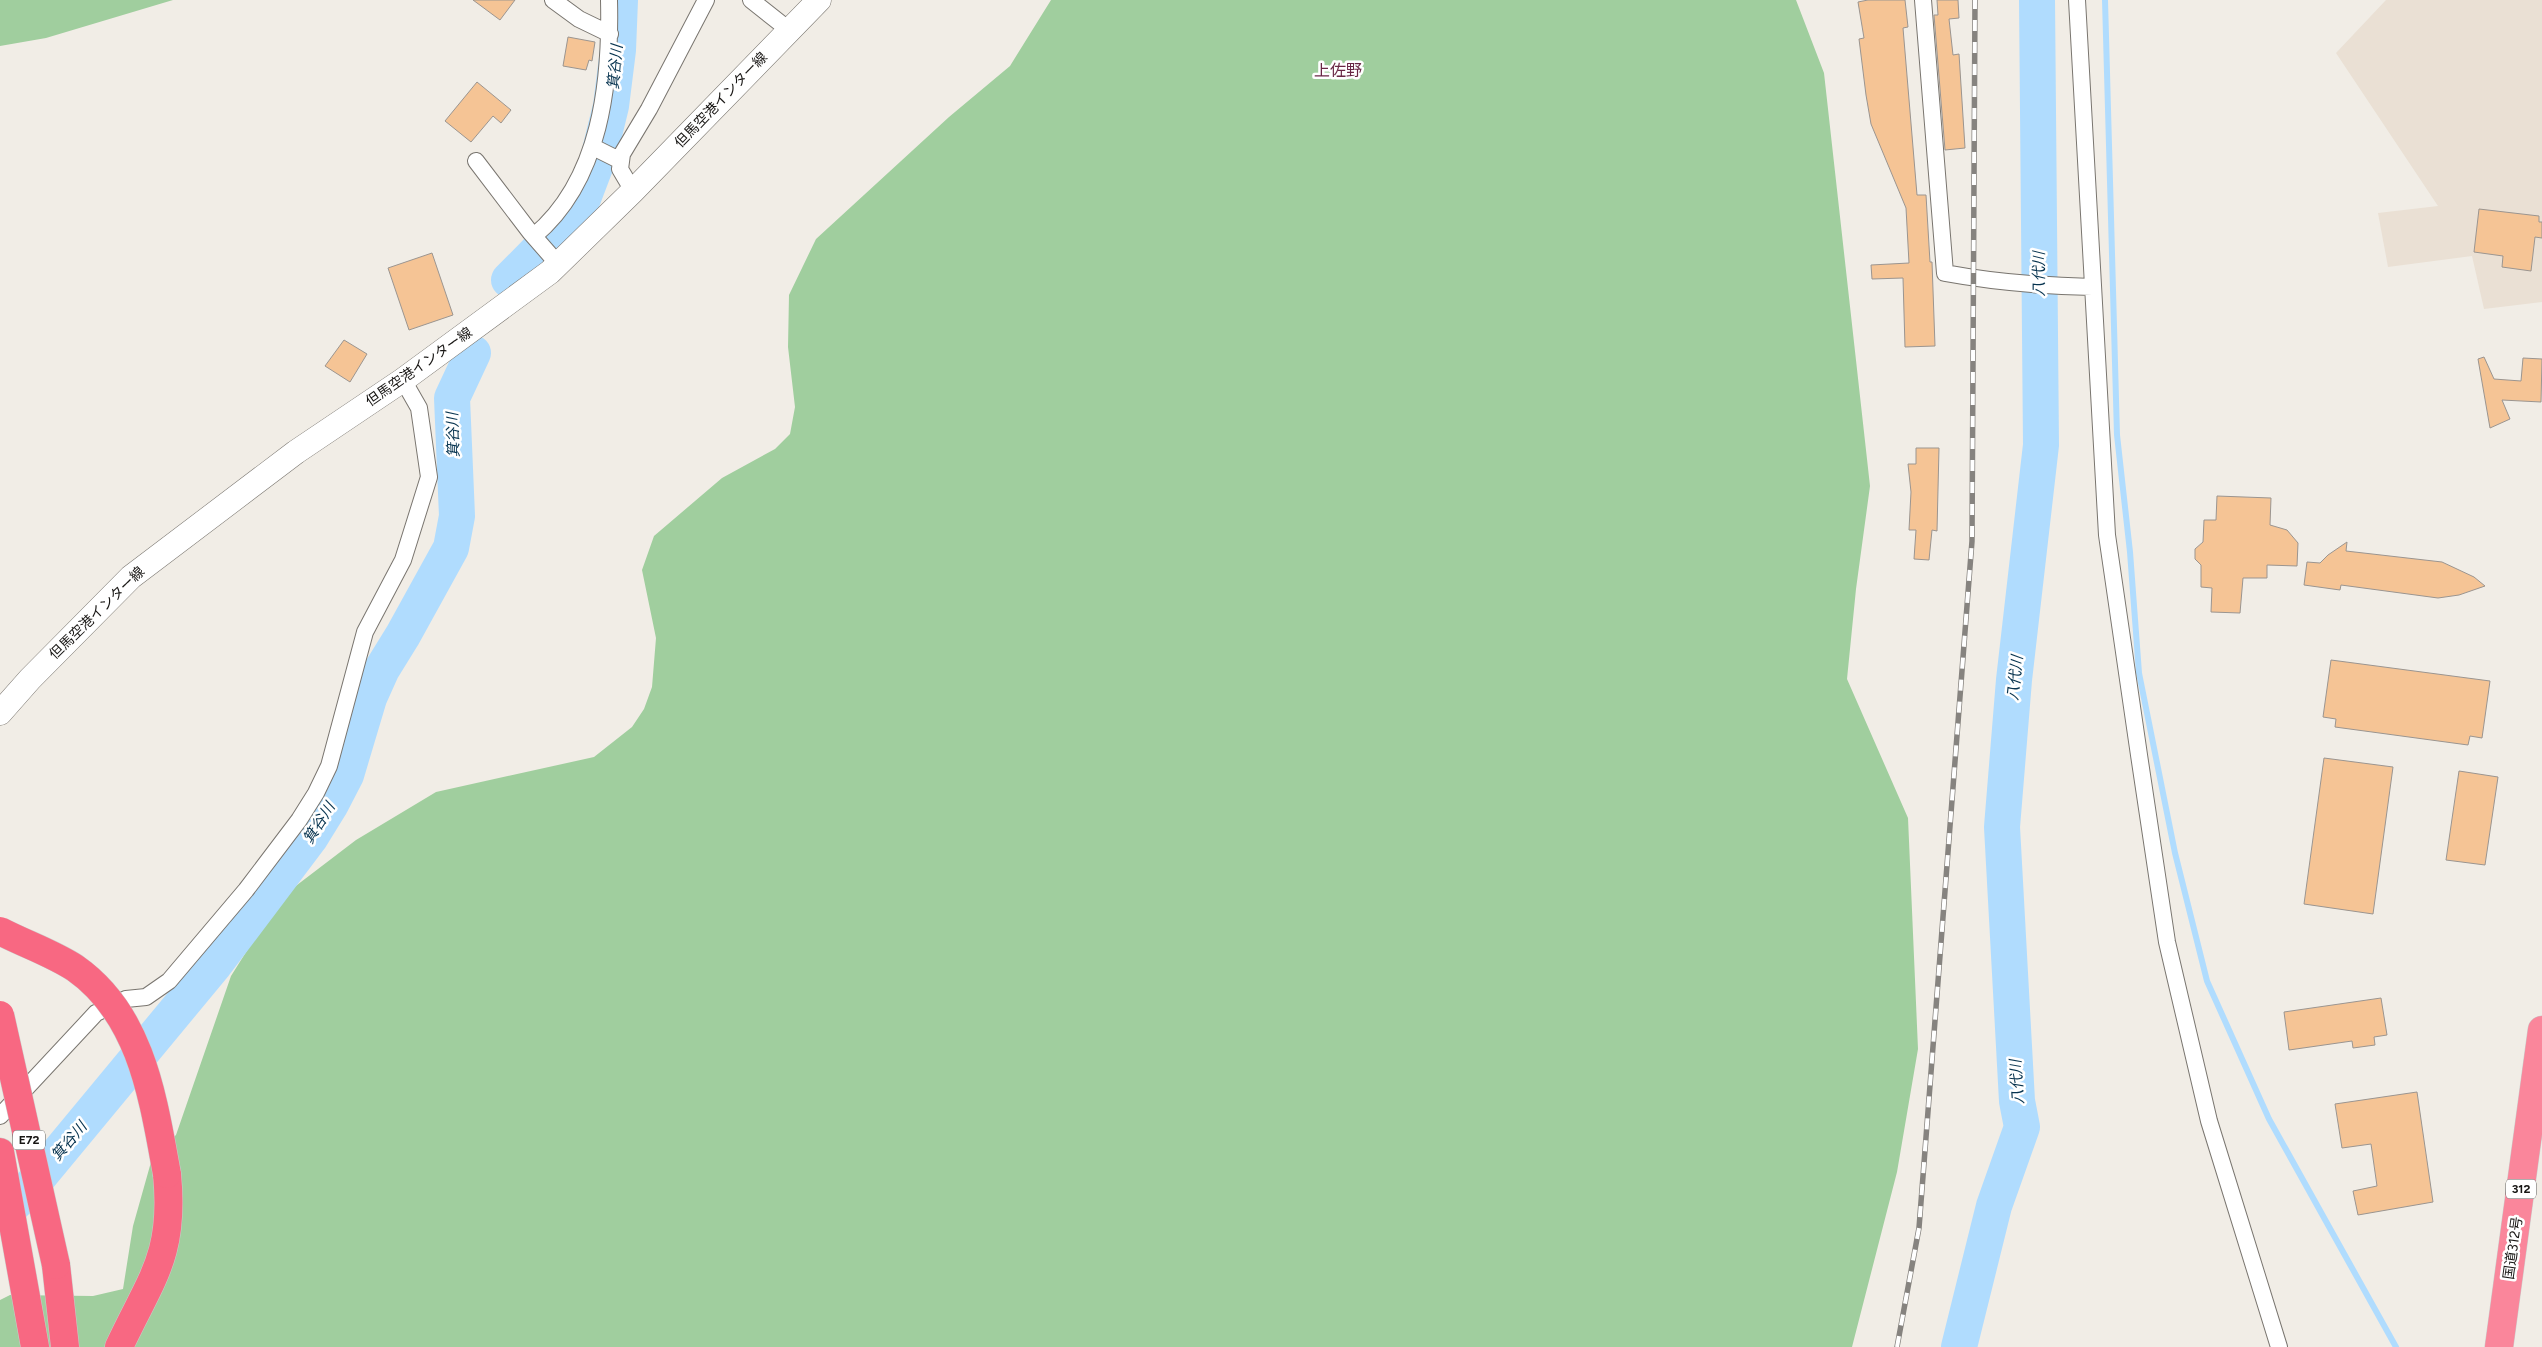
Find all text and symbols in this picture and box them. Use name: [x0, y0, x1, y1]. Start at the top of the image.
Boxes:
water label: 箕谷川: [604, 42, 626, 90]
street label: 但馬空港インター線: [671, 49, 771, 151]
district label: 上佐野: [1314, 61, 1362, 80]
water label: 八代川: [2030, 250, 2048, 297]
street label: 但馬空港インター線: [363, 324, 475, 410]
water label: 箕谷川: [443, 410, 463, 458]
street label: 但馬空港インター線: [46, 563, 148, 663]
water label: 八代川: [2004, 653, 2027, 701]
water label: 箕谷川: [299, 797, 340, 847]
water label: 八代川: [2006, 1057, 2028, 1105]
water label: 箕谷川: [48, 1116, 92, 1164]
road number: E72: [13, 1130, 45, 1150]
road number: 312: [2506, 1180, 2536, 1198]
street label: 国道312号: [2500, 1216, 2526, 1280]

